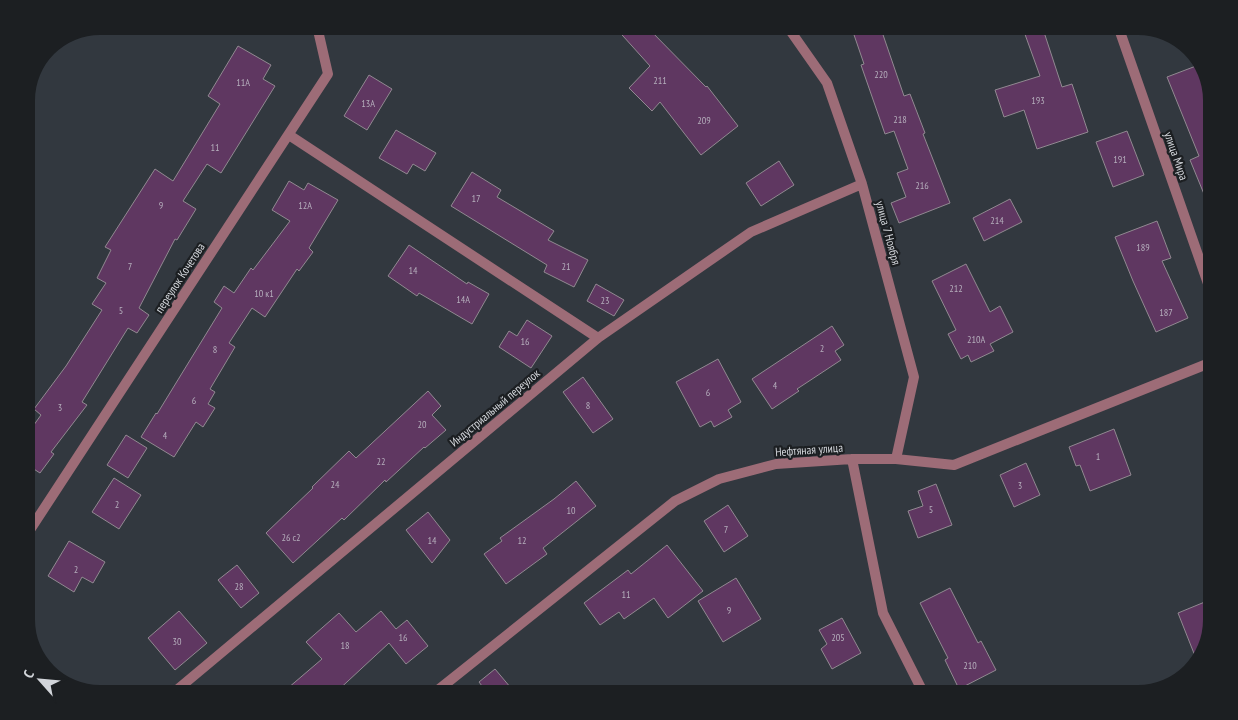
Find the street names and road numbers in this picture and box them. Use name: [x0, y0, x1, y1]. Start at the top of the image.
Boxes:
street label: улица Мира: [1161, 130, 1192, 182]
street label: улица 7 Ноября: [873, 199, 904, 267]
street label: переулок Кочетова: [151, 240, 208, 316]
street label: Индустриальный переулок: [447, 365, 543, 450]
street label: Нефтяная улица: [775, 440, 844, 459]

